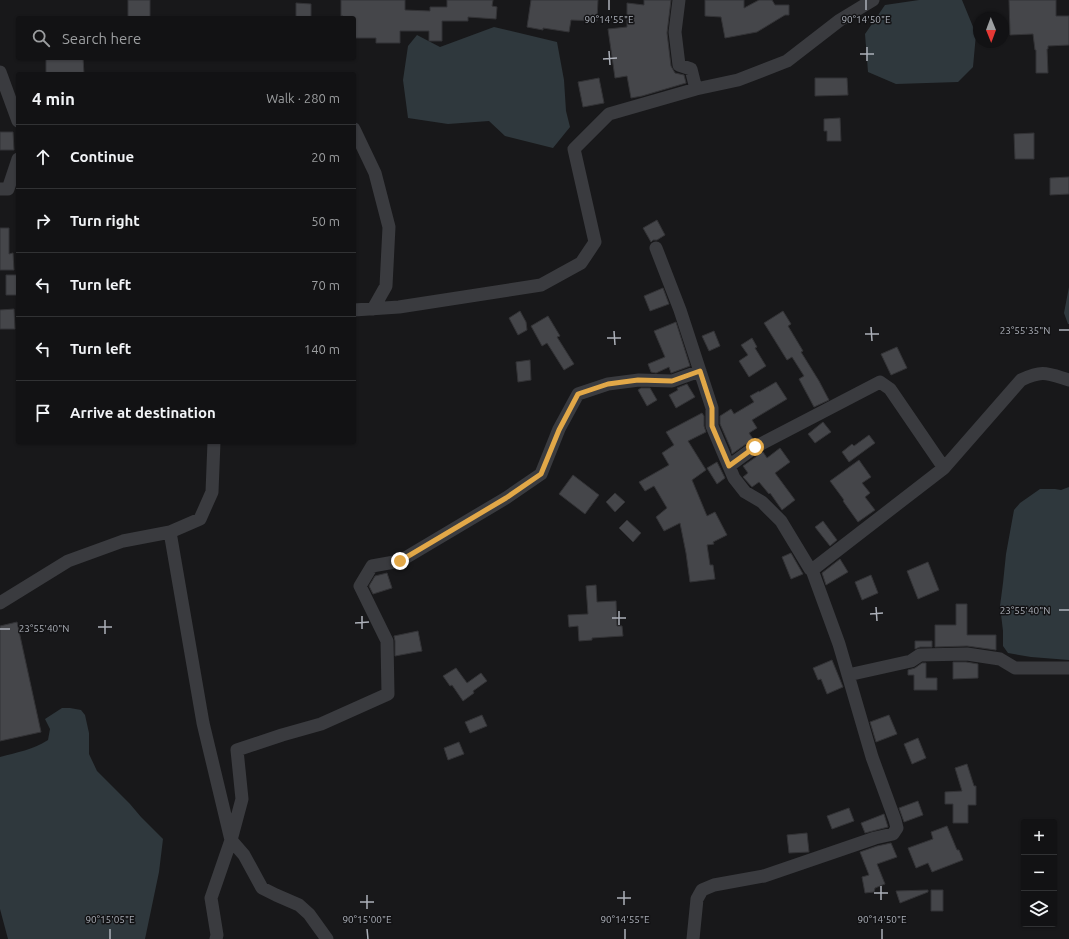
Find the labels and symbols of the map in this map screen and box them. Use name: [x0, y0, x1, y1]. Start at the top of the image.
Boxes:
north arrow: [973, 12, 1009, 48]
text: 90°14'55"E: [584, 14, 634, 25]
text: 90°14'50"E: [841, 14, 891, 25]
text: 23°55'35"N: [1000, 325, 1050, 336]
route start: [746, 438, 764, 456]
route end: [391, 552, 409, 570]
text: 23°55'40"N: [1000, 605, 1050, 616]
text: 23°55'40"N: [19, 623, 69, 634]
text: 90°15'05"E: [85, 914, 135, 925]
text: 90°15'00"E: [342, 914, 392, 925]
text: 90°14'55"E: [600, 914, 650, 925]
text: 90°14'50"E: [857, 914, 907, 925]

